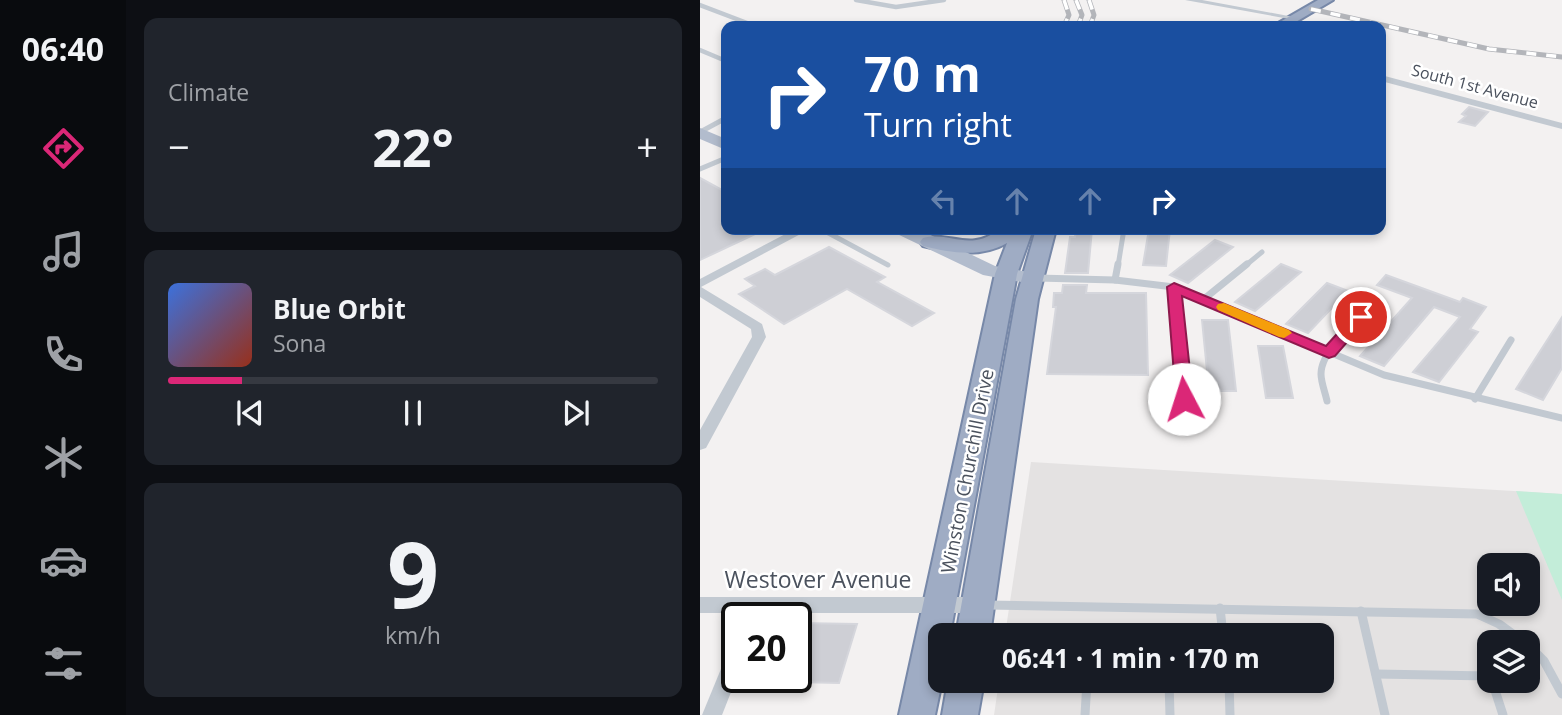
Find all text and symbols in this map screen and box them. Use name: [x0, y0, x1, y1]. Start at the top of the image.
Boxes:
text: 06:40: [22, 27, 104, 70]
text: 70 m: [864, 40, 981, 106]
icon: right: [749, 49, 840, 140]
street label: South 1st Avenue: [1409, 59, 1541, 113]
text: Climate: [168, 76, 249, 108]
text: Turn right: [864, 103, 1012, 146]
text: 22°: [372, 111, 454, 182]
text: −: [168, 120, 190, 172]
text: +: [636, 120, 658, 172]
icon: directions: [39, 124, 88, 173]
icon: left: [925, 182, 963, 220]
icon: ahead: [998, 182, 1036, 220]
icon: ahead: [1071, 182, 1109, 220]
icon: right: [1144, 182, 1182, 220]
icon: music: [39, 227, 88, 276]
pin: [1331, 287, 1391, 347]
text: Blue Orbit: [273, 291, 406, 327]
icon: arrive: [1342, 298, 1380, 336]
text: Sona: [273, 327, 326, 359]
icon: phone: [39, 330, 88, 379]
position arrow: [1147, 362, 1221, 436]
street label: Winston Churchill Drive: [934, 367, 1000, 575]
icon: previous: [231, 394, 269, 432]
icon: pause: [394, 394, 432, 432]
icon: next: [557, 394, 595, 432]
icon: climate: [39, 433, 88, 482]
text: 9: [387, 511, 439, 635]
icon: car: [39, 536, 88, 585]
map controls: [1477, 553, 1540, 693]
button: sound: [1477, 553, 1540, 616]
street label: Westover Avenue: [725, 563, 912, 595]
speed limit sign: 20: [721, 602, 812, 693]
text: km/h: [385, 619, 441, 651]
button: layers: [1477, 630, 1540, 693]
icon: filters: [39, 639, 88, 688]
text: 06:41 · 1 min · 170 m: [1002, 640, 1260, 676]

